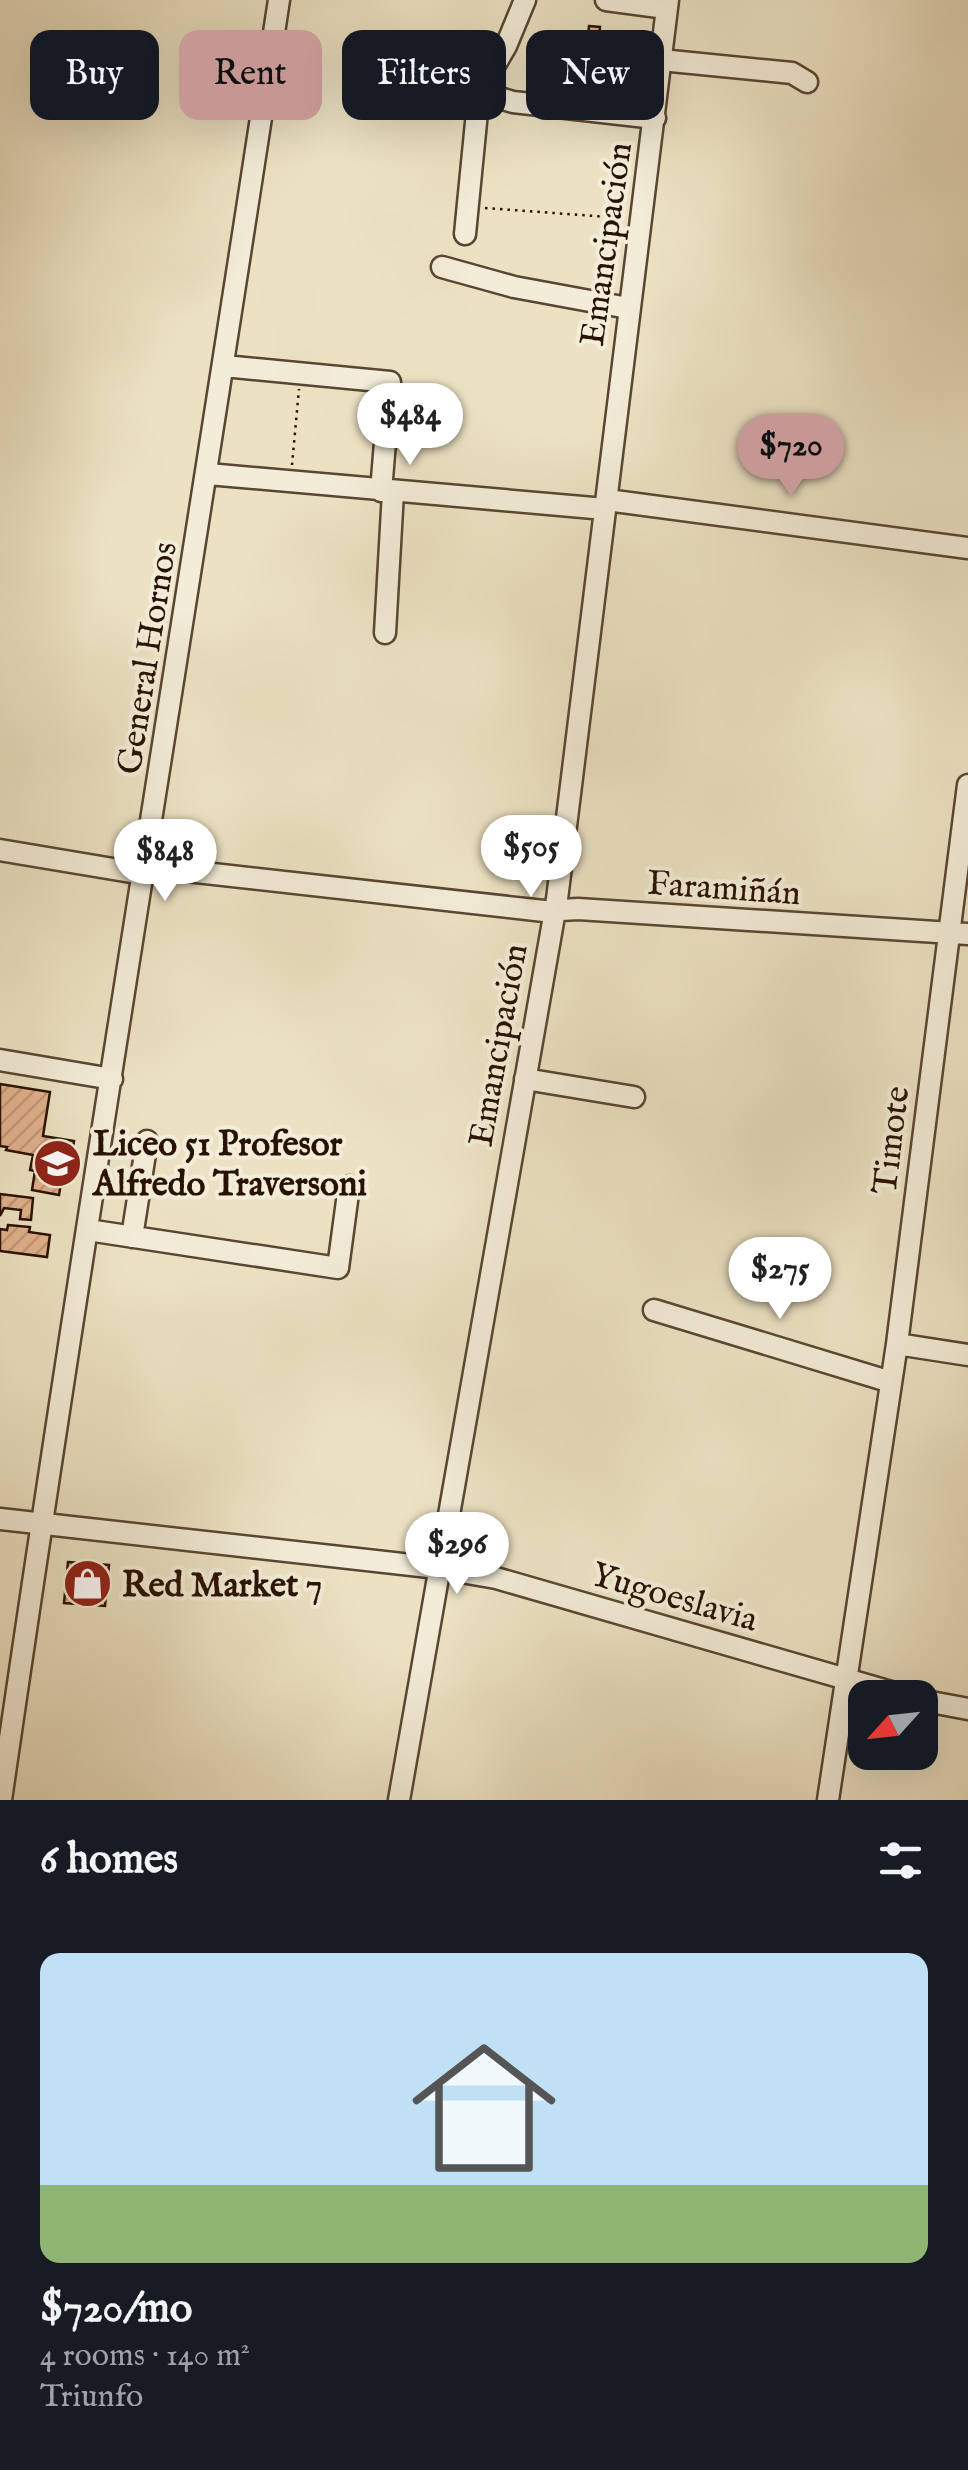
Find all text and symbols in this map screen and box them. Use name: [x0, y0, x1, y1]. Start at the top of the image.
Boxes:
chip: Buy: [30, 30, 159, 120]
chip: Rent: [179, 30, 322, 120]
chip: Filters: [342, 30, 506, 120]
chip: New: [526, 30, 664, 120]
street label: Emancipación: [571, 140, 644, 349]
pin: $484: [351, 383, 469, 468]
text: $484: [379, 395, 441, 436]
pin: $720: [732, 414, 850, 499]
text: $720: [759, 426, 823, 467]
street label: General Hornos: [108, 539, 189, 778]
pin: $505: [472, 815, 590, 900]
pin: $848: [106, 819, 224, 904]
text: $505: [503, 827, 559, 868]
text: $848: [136, 831, 194, 872]
street label: Faramiñán: [646, 862, 802, 917]
street label: Emancipación: [460, 941, 539, 1150]
street label: Timote: [864, 1084, 921, 1197]
place label: Liceo 51 Profesor Alfredo Traversoni: [91, 1123, 367, 1208]
school or university icon: Liceo 51 Profesor Alfredo Traversoni: [32, 1137, 84, 1189]
pin: $275: [721, 1237, 839, 1322]
text: $275: [751, 1249, 809, 1290]
pin: $296: [398, 1512, 516, 1597]
text: $296: [427, 1524, 487, 1565]
street label: Yugoeslavia: [586, 1553, 763, 1644]
shop icon: Red Market 7: [61, 1558, 113, 1610]
place label: Red Market 7: [122, 1564, 322, 1609]
north arrow: [848, 1680, 938, 1770]
map controls: [848, 1680, 938, 1770]
icon: filters: [873, 1833, 928, 1888]
text: 6 homes: [40, 1834, 178, 1887]
icon: home: [394, 2018, 574, 2198]
text: $720/mo: [40, 2283, 192, 2336]
text: 4 rooms · 140 m²: [40, 2336, 250, 2377]
text: Triunfo: [40, 2377, 143, 2418]

